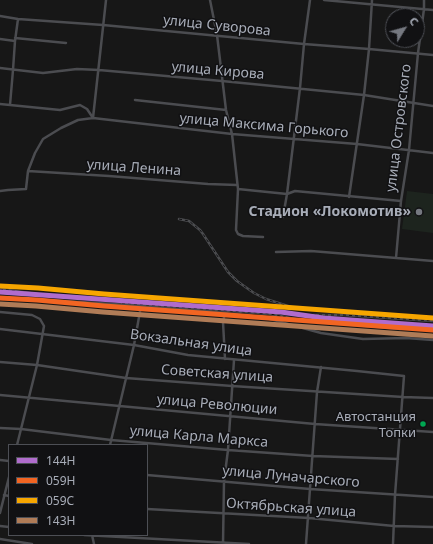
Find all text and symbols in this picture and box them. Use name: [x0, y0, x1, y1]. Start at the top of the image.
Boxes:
north arrow: [385, 8, 425, 48]
street label: улица Суворова: [162, 12, 272, 40]
text: С: [406, 14, 422, 28]
street label: улица Кирова: [171, 59, 265, 83]
street label: улица Островского: [383, 63, 415, 193]
street label: улица Максима Горького: [179, 110, 349, 142]
street label: улица Ленина: [86, 156, 182, 180]
place label: Стадион «Локомотив»: [248, 204, 411, 220]
marker: Стадион «Локомотив»: [414, 207, 424, 217]
street label: Вокзальная улица: [129, 326, 253, 360]
street label: Советская улица: [160, 362, 274, 386]
street label: улица Революции: [156, 391, 278, 419]
place label: Автостанция Топки: [336, 409, 416, 440]
marker: Автостанция Топки: [418, 419, 428, 429]
street label: улица Карла Маркса: [129, 423, 269, 451]
legend: [8, 444, 148, 536]
text: 144Н: [46, 452, 76, 469]
street label: улица Луначарского: [222, 463, 360, 491]
text: 059Н: [46, 472, 76, 489]
text: 059С: [46, 492, 74, 509]
street label: Октябрьская улица: [225, 495, 357, 521]
text: 143Н: [46, 512, 76, 529]

